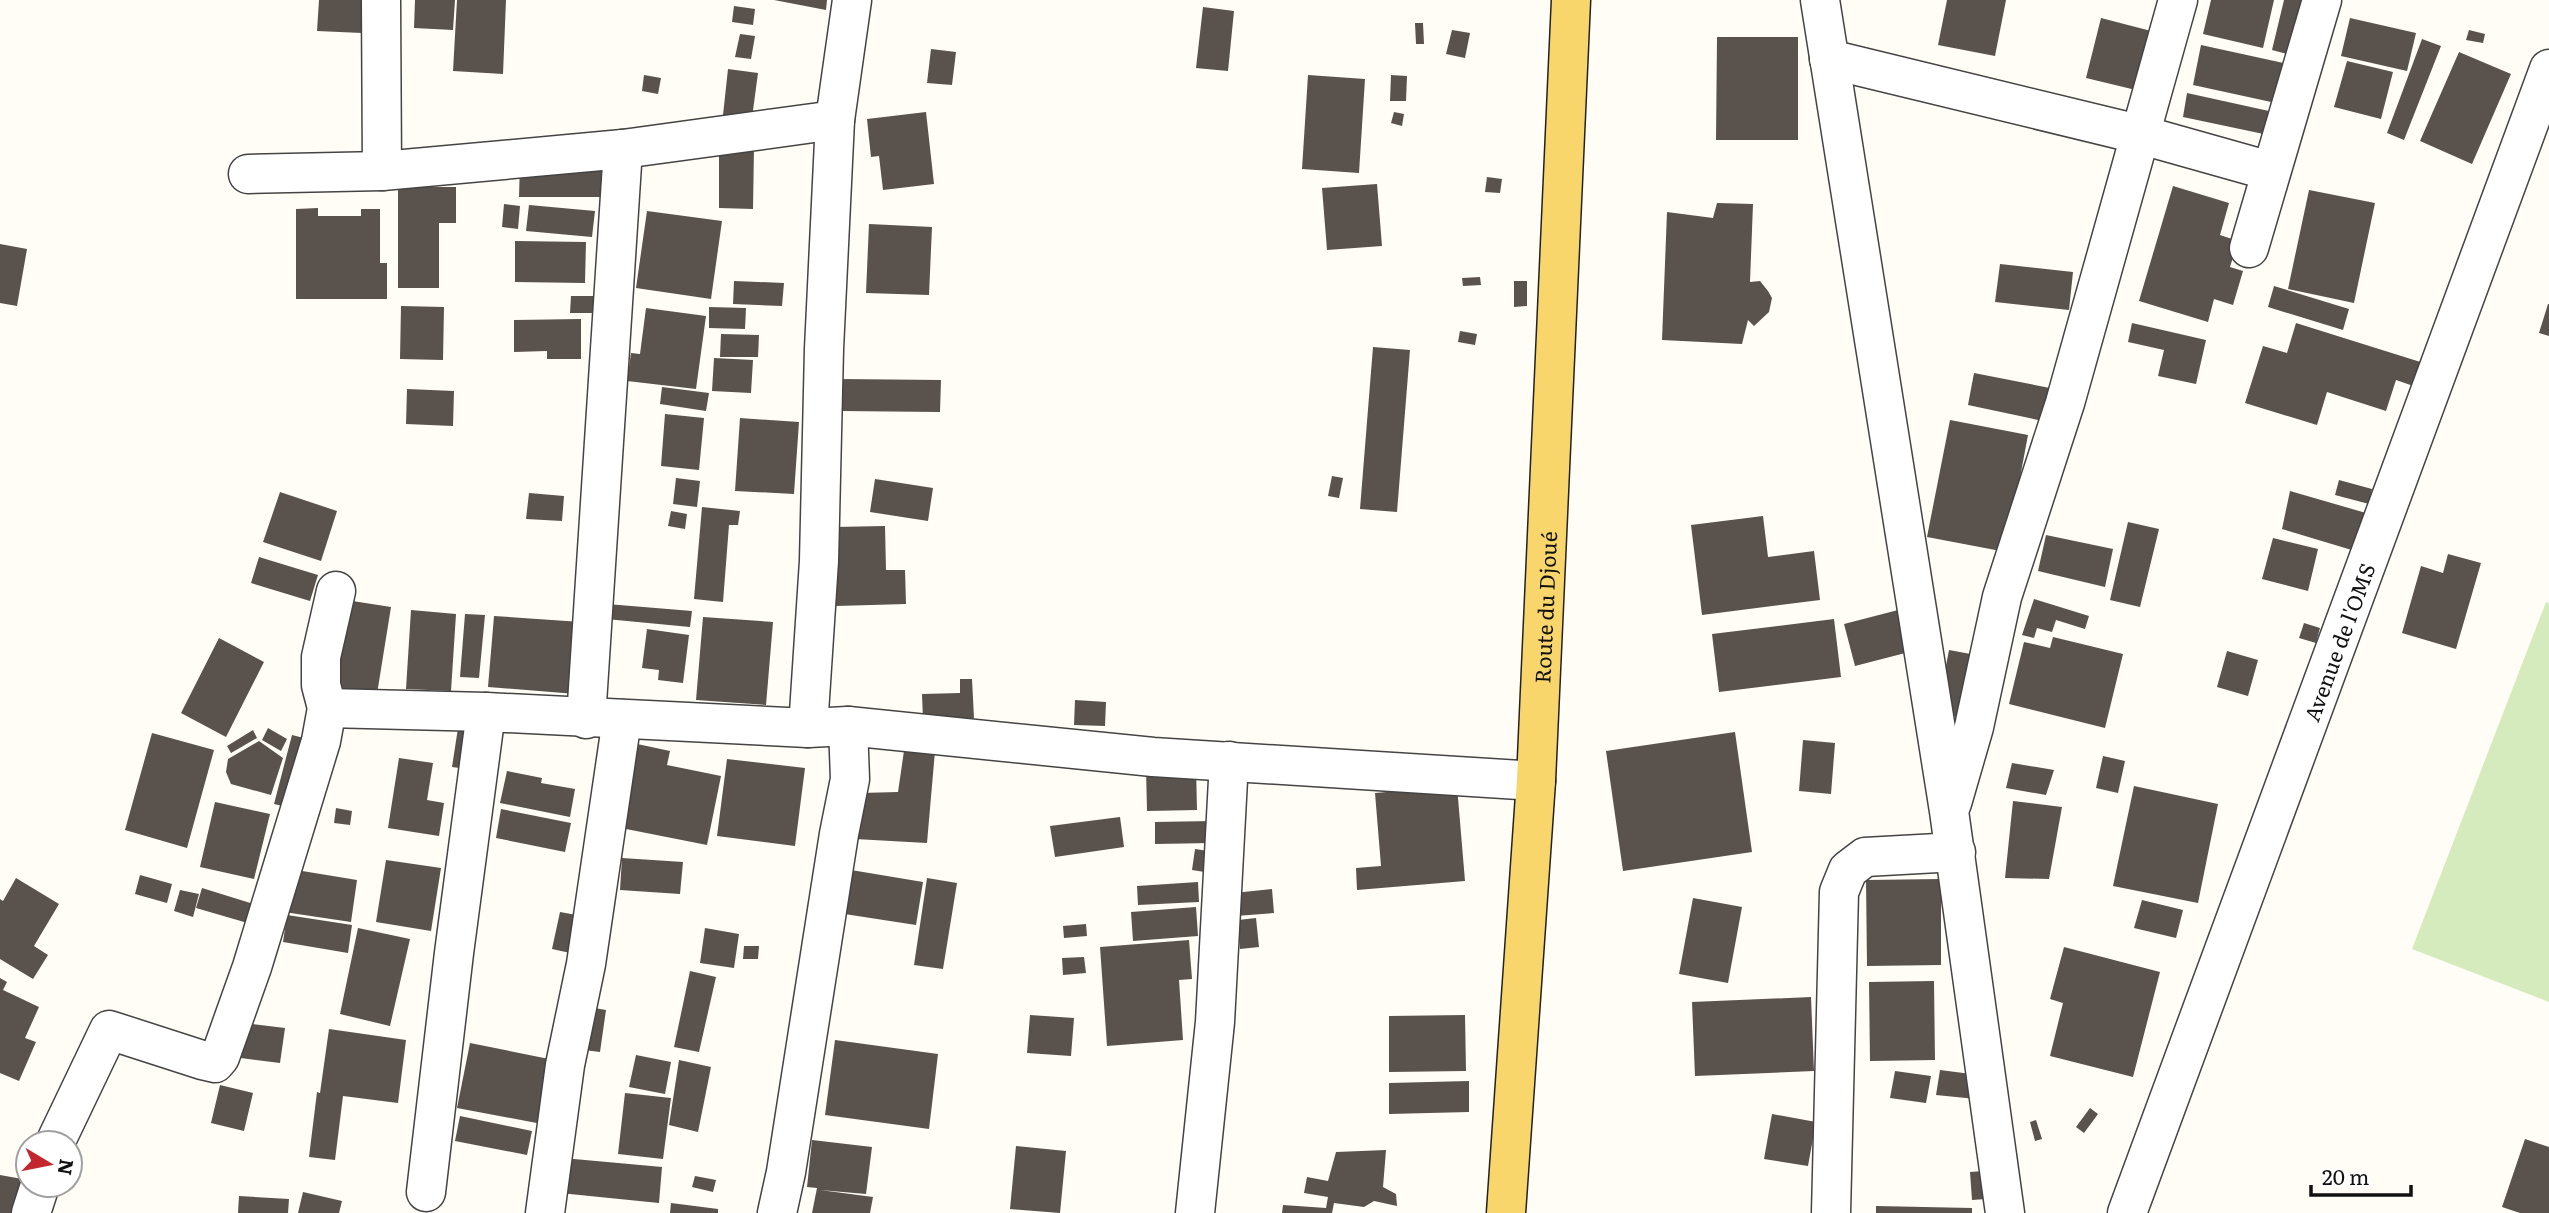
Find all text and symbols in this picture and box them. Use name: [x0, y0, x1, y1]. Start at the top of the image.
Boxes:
street label: Route du Djoué: [1525, 530, 1563, 684]
street label: Avenue de l'OMS: [2294, 558, 2381, 725]
north arrow: [14, 1129, 84, 1199]
scale bar: [2311, 1154, 2411, 1198]
text: N: [52, 1157, 82, 1177]
text: 20 m: [2322, 1160, 2369, 1191]

